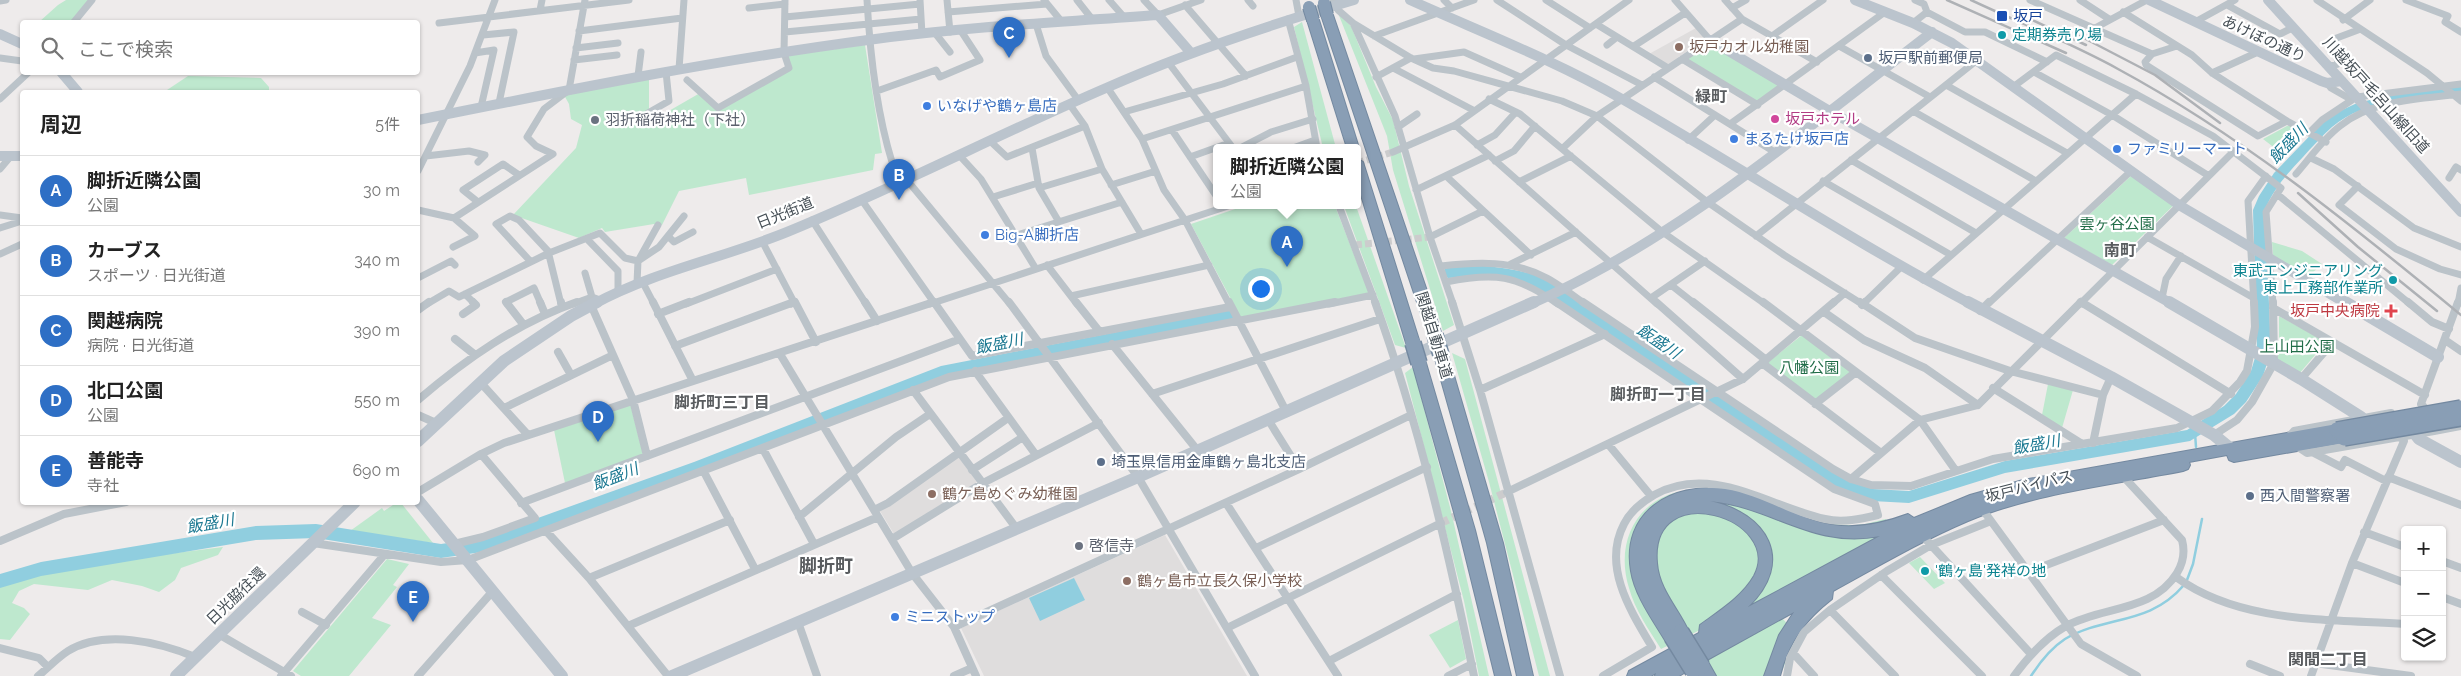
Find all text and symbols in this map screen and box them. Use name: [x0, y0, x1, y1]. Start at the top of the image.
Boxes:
place label: 坂戸: [2013, 7, 2043, 25]
marker: 坂戸: [1995, 9, 2009, 23]
street label: あけぼの通り: [2219, 12, 2309, 66]
pin: C: [993, 17, 1025, 58]
search box: [20, 20, 420, 75]
place label: 定期券売り場: [2012, 26, 2102, 44]
marker: 定期券売り場: [1996, 29, 2008, 41]
street label: 川越坂戸毛呂山線旧道: [2319, 33, 2433, 157]
icon: search: [38, 34, 66, 62]
text: ここで検索: [78, 38, 173, 60]
place label: 坂戸カオル幼稚園: [1689, 38, 1809, 56]
marker: 坂戸カオル幼稚園: [1673, 41, 1685, 53]
place label: 坂戸駅前郵便局: [1878, 49, 1983, 67]
marker: 坂戸駅前郵便局: [1862, 52, 1874, 64]
district label: 緑町: [1695, 87, 1727, 106]
place label: いなげや鶴ヶ島店: [937, 97, 1057, 115]
marker: いなげや鶴ヶ島店: [921, 100, 933, 112]
place label: 坂戸ホテル: [1785, 110, 1860, 128]
place label: 羽折稲荷神社（下社）: [605, 111, 755, 129]
text: 周辺: [40, 112, 82, 137]
marker: 坂戸ホテル: [1769, 113, 1781, 125]
marker: 羽折稲荷神社（下社）: [589, 114, 601, 126]
text: 5件: [375, 115, 400, 134]
water label: 飯盛川: [2265, 118, 2313, 167]
place label: まるたけ坂戸店: [1744, 130, 1849, 148]
marker: まるたけ坂戸店: [1728, 133, 1740, 145]
place label: ファミリーマート: [2127, 140, 2247, 158]
marker: ファミリーマート: [2111, 143, 2123, 155]
popup: [1213, 144, 1361, 209]
text: 脚折近隣公園: [1230, 155, 1344, 177]
pin: B: [883, 159, 915, 200]
text: 脚折近隣公園: [87, 169, 201, 191]
text: A: [51, 181, 61, 200]
text: 30 m: [363, 181, 400, 200]
text: 公園: [1230, 182, 1262, 201]
street label: 日光街道: [754, 193, 816, 233]
text: 公園: [87, 196, 119, 215]
park label: 雲ヶ谷公園: [2079, 215, 2155, 233]
place label: Big-A脚折店: [995, 226, 1079, 244]
pin: A: [1271, 226, 1303, 267]
marker: Big-A脚折店: [979, 229, 991, 241]
text: カーブス: [87, 239, 162, 261]
district label: 南町: [2104, 241, 2136, 260]
text: B: [51, 251, 61, 270]
text: 340 m: [354, 251, 400, 270]
place label: 東武エンジニアリング 東上工務部作業所: [2233, 262, 2383, 297]
text: スポーツ · 日光街道: [87, 266, 226, 285]
marker: 東武エンジニアリング 東上工務部作業所: [2387, 274, 2399, 286]
your location: [1248, 276, 1274, 302]
street label: 関越自動車道: [1412, 289, 1456, 381]
place label: 坂戸中央病院: [2290, 302, 2380, 320]
marker: 坂戸中央病院: [2384, 304, 2398, 318]
text: 関越病院: [87, 309, 163, 331]
water label: 飯盛川: [1634, 320, 1686, 364]
text: C: [51, 321, 61, 340]
text: 390 m: [354, 321, 400, 340]
water label: 飯盛川: [974, 329, 1026, 357]
text: 病院 · 日光街道: [87, 336, 194, 355]
park label: 上山田公園: [2259, 338, 2335, 356]
park label: 八幡公園: [1779, 359, 1839, 377]
text: 北口公園: [87, 379, 163, 401]
district label: 脚折町一丁目: [1610, 385, 1706, 404]
text: D: [50, 391, 62, 410]
text: 550 m: [354, 391, 400, 410]
district label: 脚折町三丁目: [674, 393, 770, 412]
pin: D: [582, 401, 614, 442]
text: 公園: [87, 406, 119, 425]
water label: 飯盛川: [2011, 431, 2063, 458]
text: 善能寺: [87, 449, 144, 471]
place label: 埼玉県信用金庫鶴ヶ島北支店: [1111, 453, 1306, 471]
marker: 埼玉県信用金庫鶴ヶ島北支店: [1095, 456, 1107, 468]
water label: 飯盛川: [589, 458, 643, 494]
text: E: [51, 461, 61, 480]
text: 690 m: [352, 461, 400, 480]
street label: 坂戸バイパス: [1983, 466, 2075, 506]
text: 寺社: [87, 476, 119, 495]
place label: 鶴ケ島めぐみ幼稚園: [942, 485, 1077, 503]
place label: 西入間警察署: [2260, 487, 2350, 505]
marker: 鶴ケ島めぐみ幼稚園: [926, 488, 938, 500]
marker: 西入間警察署: [2244, 490, 2256, 502]
water label: 飯盛川: [185, 510, 237, 537]
map controls: [2401, 526, 2446, 661]
button: +: [2401, 526, 2446, 571]
place label: 啓信寺: [1089, 537, 1134, 555]
marker: 啓信寺: [1073, 540, 1085, 552]
district label: 脚折町: [799, 555, 853, 576]
place label: '鶴ヶ島'発祥の地: [1935, 562, 2046, 580]
street label: 日光脇往還: [203, 563, 269, 629]
marker: '鶴ヶ島'発祥の地: [1919, 565, 1931, 577]
button: −: [2401, 571, 2446, 616]
place label: 鶴ヶ島市立長久保小学校: [1137, 572, 1302, 590]
marker: 鶴ヶ島市立長久保小学校: [1121, 575, 1133, 587]
pin: E: [397, 581, 429, 622]
place label: ミニストップ: [905, 608, 995, 626]
marker: ミニストップ: [889, 611, 901, 623]
button: layers: [2401, 616, 2446, 661]
district label: 関間二丁目: [2288, 650, 2368, 669]

